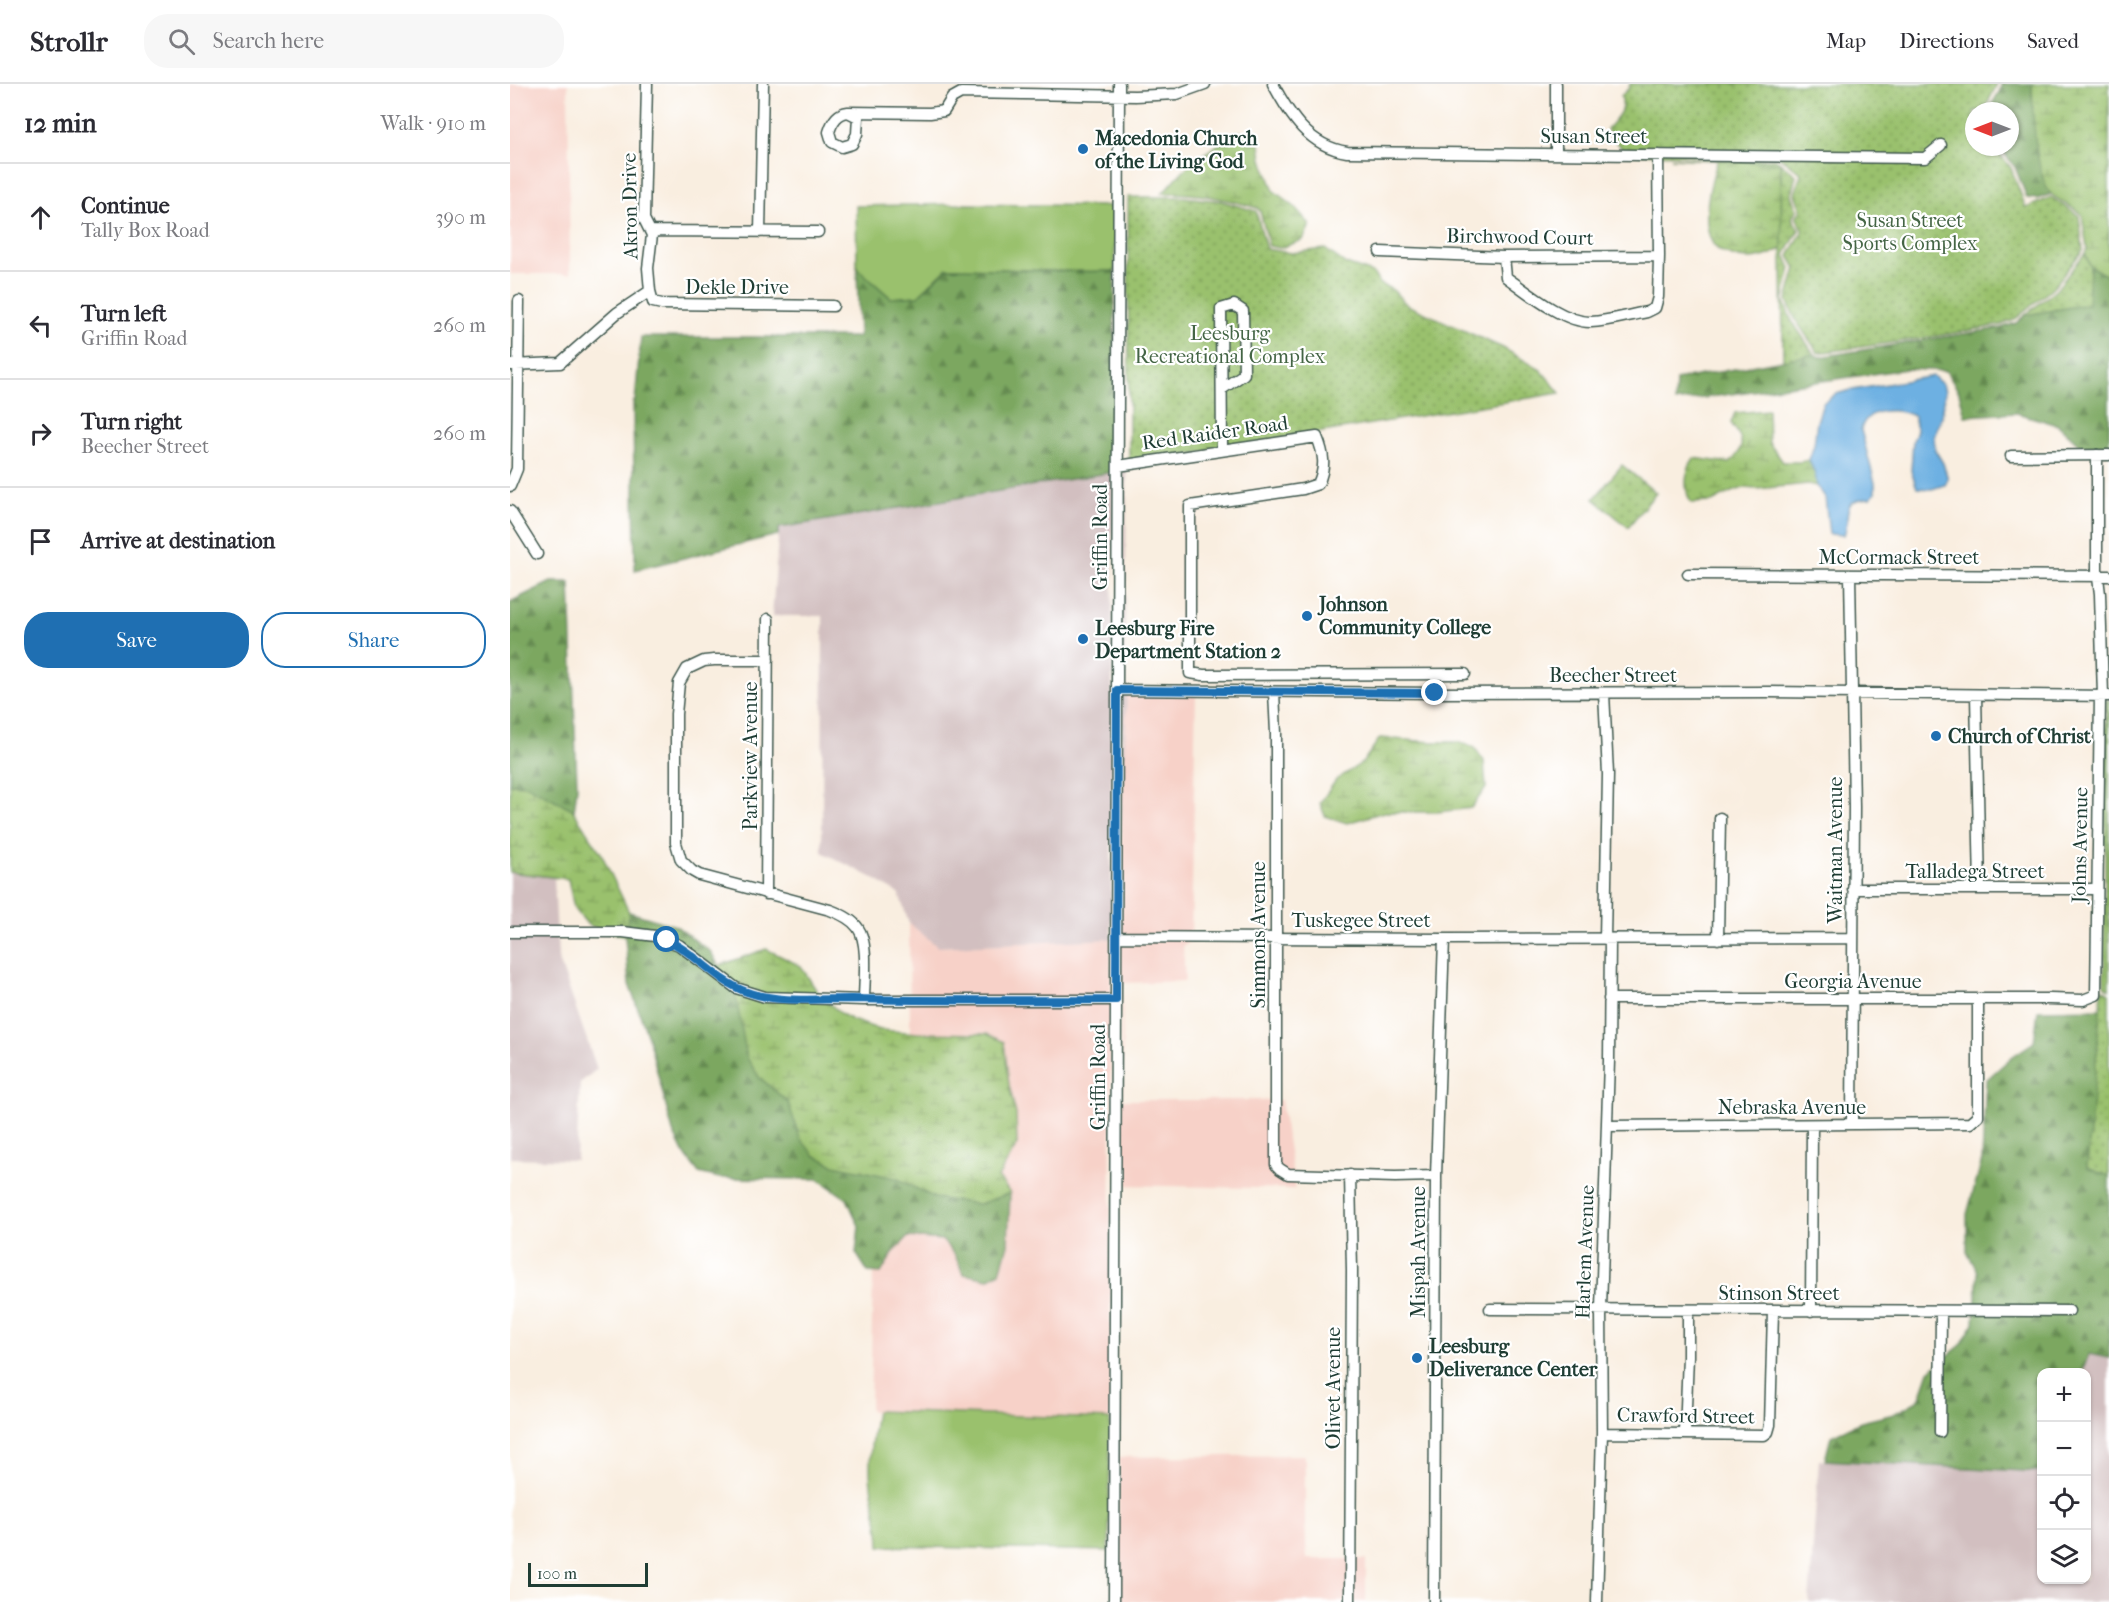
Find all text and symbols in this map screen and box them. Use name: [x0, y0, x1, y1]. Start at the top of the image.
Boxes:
search box: [144, 14, 564, 68]
text: Strollr: [30, 25, 108, 58]
icon: search: [165, 25, 198, 58]
text: Search here: [213, 28, 324, 54]
text: Map: [1826, 29, 1866, 53]
text: Directions: [1899, 29, 1994, 53]
text: Saved: [2027, 29, 2079, 53]
north arrow: [1965, 102, 2019, 156]
text: 12 min: [24, 108, 97, 139]
text: Walk · 910 m: [381, 112, 486, 135]
street label: Susan Street: [1541, 125, 1647, 148]
place label: Macedonia Church of the Living God: [1094, 127, 1258, 173]
marker: Macedonia Church of the Living God: [1076, 142, 1090, 156]
street label: Akron Drive: [618, 152, 642, 260]
text: Continue: [81, 193, 170, 219]
icon: ahead: [24, 201, 57, 234]
text: 390 m: [435, 206, 486, 229]
park label: Susan Street Sports Complex: [1843, 209, 1978, 255]
text: Tally Box Road: [81, 219, 210, 242]
street label: Birchwood Court: [1446, 224, 1594, 250]
street label: Dekle Drive: [685, 276, 789, 299]
text: Turn left: [81, 301, 167, 327]
icon: left: [24, 309, 57, 342]
text: 260 m: [433, 314, 486, 337]
park label: Leesburg Recreational Complex: [1135, 322, 1326, 368]
text: Griffin Road: [81, 327, 187, 350]
text: Turn right: [81, 409, 182, 435]
street label: Red Raider Road: [1140, 411, 1291, 455]
icon: right: [24, 417, 57, 450]
text: 260 m: [433, 422, 486, 445]
text: Beecher Street: [81, 435, 209, 458]
street label: Griffin Road: [1089, 483, 1112, 590]
icon: arrive: [24, 525, 57, 558]
text: Arrive at destination: [81, 528, 275, 554]
street label: McCormack Street: [1819, 546, 1979, 569]
place label: Johnson Community College: [1317, 593, 1491, 639]
marker: Johnson Community College: [1300, 609, 1314, 623]
button: Save: [24, 612, 249, 668]
button: Share: [261, 612, 486, 668]
place label: Leesburg Fire Department Station 2: [1095, 617, 1281, 663]
marker: Leesburg Fire Department Station 2: [1076, 632, 1090, 646]
street label: Beecher Street: [1549, 664, 1677, 687]
route end: [1421, 679, 1447, 705]
street label: Parkview Avenue: [739, 681, 762, 831]
place label: Church of Christ: [1948, 725, 2092, 748]
marker: Church of Christ: [1929, 729, 1943, 743]
street label: Waitman Avenue: [1824, 777, 1847, 924]
street label: Johns Avenue: [2067, 787, 2093, 905]
street label: Talladega Street: [1905, 860, 2045, 883]
street label: Simmons Avenue: [1247, 861, 1270, 1009]
street label: Tuskegee Street: [1291, 909, 1431, 932]
route start: [653, 926, 679, 952]
street label: Georgia Avenue: [1784, 970, 1922, 993]
street label: Griffin Road: [1087, 1023, 1110, 1130]
street label: Nebraska Avenue: [1718, 1096, 1866, 1119]
street label: Harlem Avenue: [1571, 1184, 1599, 1319]
street label: Mispah Avenue: [1407, 1186, 1430, 1318]
street label: Stinson Street: [1718, 1282, 1840, 1305]
street label: Olivet Avenue: [1322, 1327, 1345, 1449]
place label: Leesburg Deliverance Center: [1429, 1335, 1598, 1381]
marker: Leesburg Deliverance Center: [1410, 1351, 1424, 1365]
map controls: [2037, 1368, 2091, 1584]
button: +: [2037, 1368, 2091, 1422]
street label: Crawford Street: [1617, 1403, 1755, 1429]
button: −: [2037, 1422, 2091, 1476]
button: locate: [2037, 1476, 2091, 1530]
button: layers: [2037, 1530, 2091, 1584]
scale bar: [528, 1560, 648, 1588]
text: 100 m: [537, 1564, 577, 1583]

